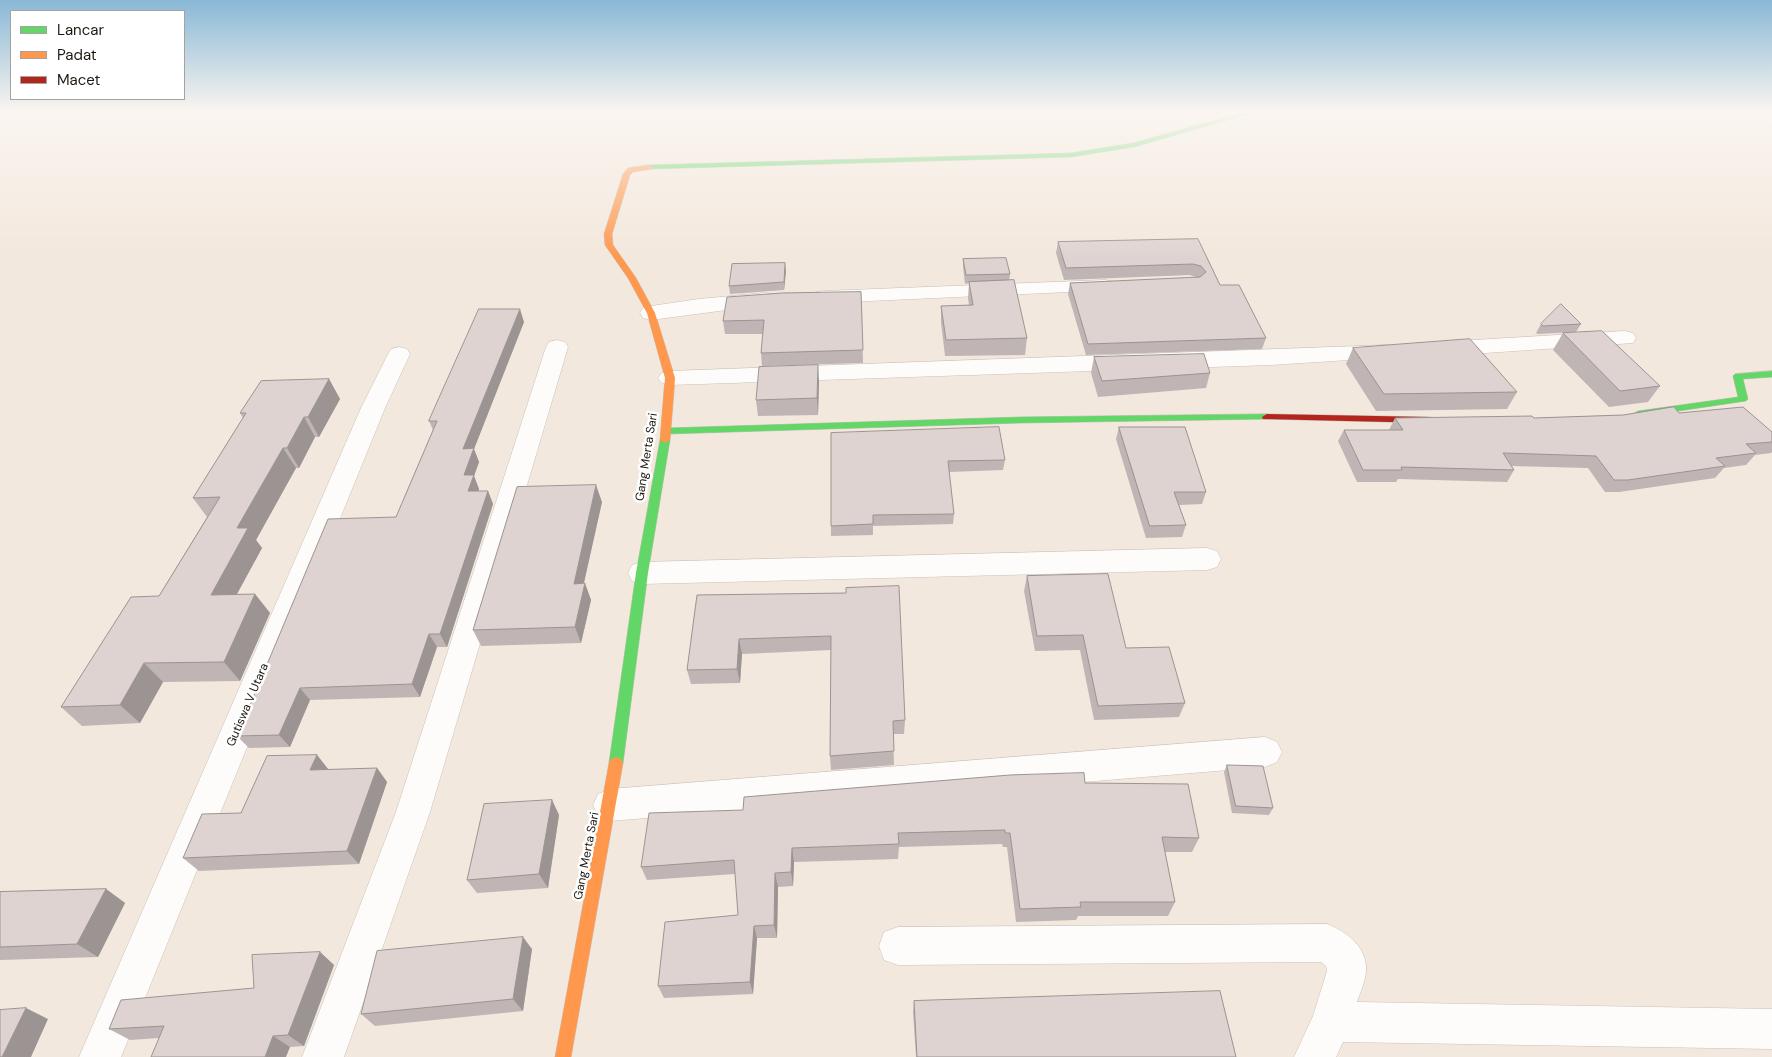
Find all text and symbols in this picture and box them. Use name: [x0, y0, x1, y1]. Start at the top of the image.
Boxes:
legend: [10, 10, 185, 100]
text: Lancar: [57, 20, 104, 40]
text: Padat: [57, 45, 97, 65]
text: Macet: [57, 70, 101, 90]
street label: Gang Merta Sari: [633, 412, 661, 502]
street label: Gutiswa V Utara: [224, 661, 272, 749]
street label: Gang Merta Sari: [571, 811, 603, 901]

